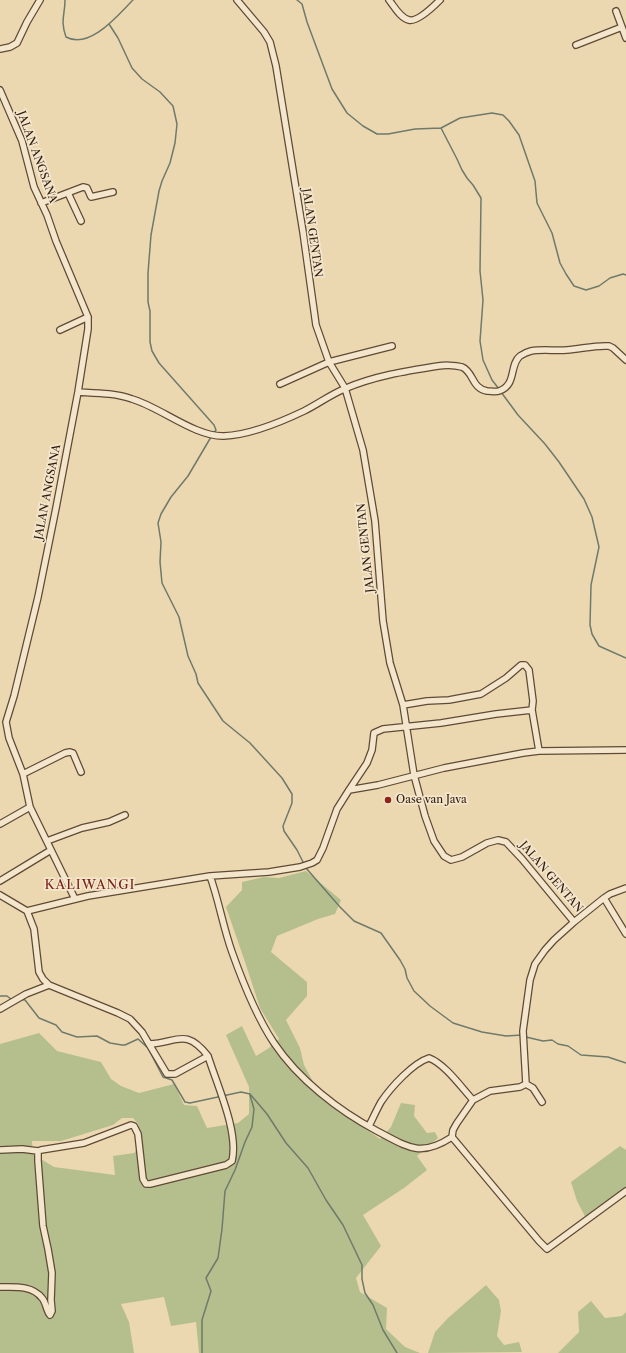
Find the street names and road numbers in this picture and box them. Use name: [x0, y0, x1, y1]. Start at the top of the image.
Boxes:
street label: JALAN ANGSANA: [14, 109, 60, 205]
street label: JALAN GENTAN: [299, 188, 325, 278]
street label: JALAN ANGSANA: [32, 443, 64, 541]
street label: JALAN GENTAN: [355, 503, 377, 593]
street label: JALAN GENTAN: [517, 839, 585, 915]

